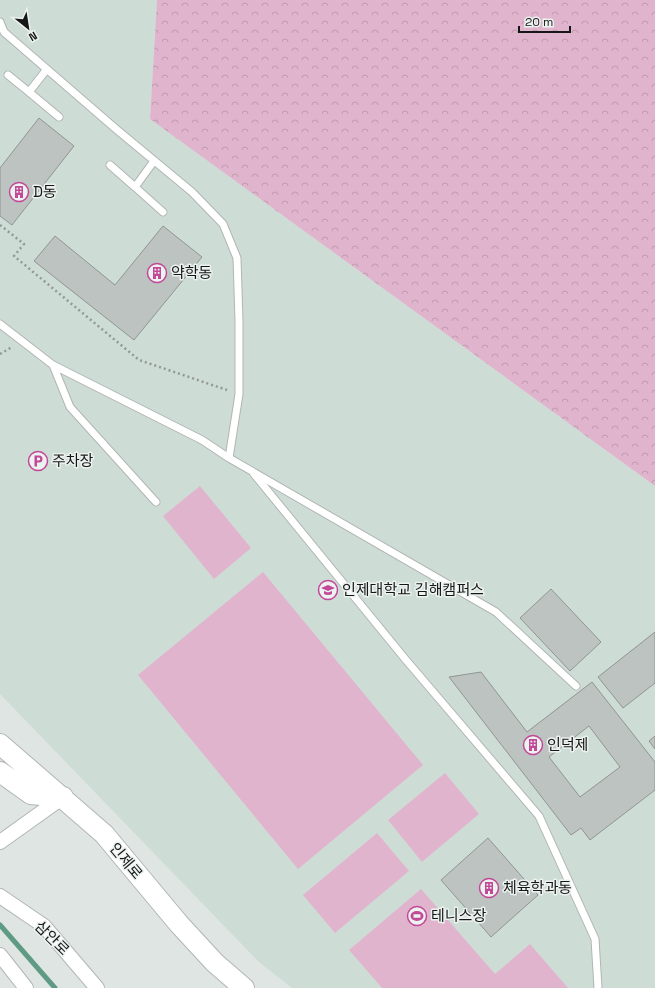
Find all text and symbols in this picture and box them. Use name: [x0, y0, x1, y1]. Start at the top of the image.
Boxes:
north arrow: [8, 8, 48, 48]
scale bar: [519, 8, 570, 34]
text: 20 m: [525, 14, 553, 30]
text: N: [26, 29, 40, 45]
building icon: D동: [8, 181, 30, 203]
place label: D동: [33, 182, 57, 201]
building icon: 약학동: [146, 262, 168, 284]
place label: 약학동: [171, 263, 212, 282]
parking icon: 주차장: [27, 450, 49, 472]
place label: 주차장: [52, 451, 94, 470]
school or university icon: 인제대학교 김해캠퍼스: [317, 579, 339, 601]
place label: 인제대학교 김해캠퍼스: [342, 580, 484, 599]
building icon: 인덕제: [522, 734, 544, 756]
place label: 인덕제: [547, 735, 588, 754]
street label: 인제로: [106, 839, 147, 883]
building icon: 체육학과동: [478, 877, 500, 899]
place label: 체육학과동: [503, 878, 572, 897]
sports icon: 테니스장: [406, 905, 428, 927]
place label: 테니스장: [431, 906, 486, 925]
street label: 삼안로: [31, 916, 74, 959]

